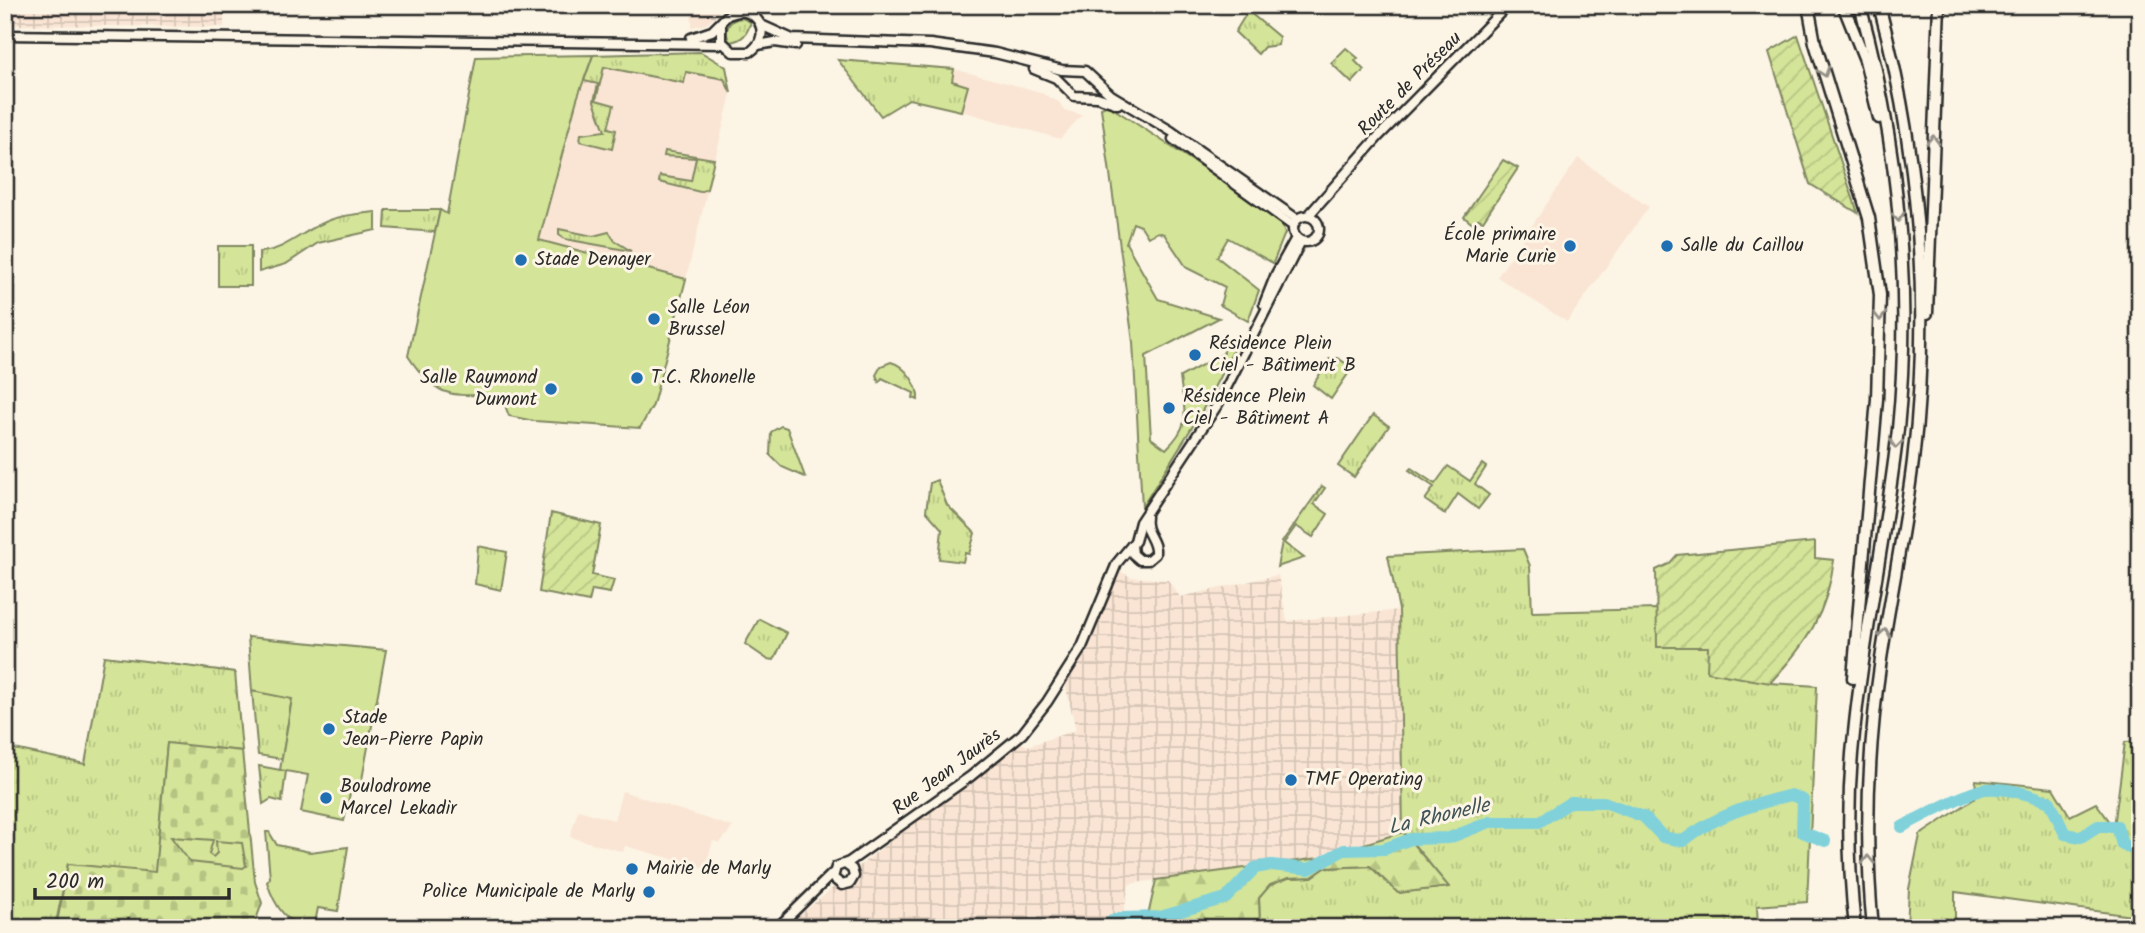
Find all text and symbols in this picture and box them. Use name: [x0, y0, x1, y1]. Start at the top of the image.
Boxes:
street label: Route de Préseau: [1351, 25, 1469, 143]
one-way arrow: [1816, 65, 1830, 77]
one-way arrow: [1925, 135, 1940, 146]
one-way arrow: [1891, 211, 1906, 223]
place label: École primaire Marie Curie: [1444, 220, 1556, 272]
place label: Salle du Caillou: [1681, 231, 1804, 261]
marker: École primaire Marie Curie: [1562, 238, 1578, 254]
marker: Salle du Caillou: [1659, 238, 1675, 254]
place label: Stade Denayer: [535, 245, 652, 275]
marker: Stade Denayer: [513, 252, 529, 268]
place label: Salle Léon Brussel: [668, 293, 750, 345]
marker: Salle Léon Brussel: [646, 311, 662, 327]
one-way arrow: [1872, 311, 1888, 322]
place label: Résidence Plein Ciel - Bâtiment B: [1209, 329, 1356, 381]
marker: Résidence Plein Ciel - Bâtiment B: [1187, 347, 1203, 363]
place label: Salle Raymond Dumont: [420, 363, 538, 415]
place label: T.C. Rhonelle: [651, 363, 756, 393]
marker: T.C. Rhonelle: [629, 370, 645, 386]
marker: Salle Raymond Dumont: [543, 381, 559, 397]
place label: Résidence Plein Ciel - Bâtiment A: [1183, 382, 1329, 434]
marker: Résidence Plein Ciel - Bâtiment A: [1161, 400, 1177, 416]
one-way arrow: [1889, 439, 1904, 450]
one-way arrow: [1877, 627, 1892, 639]
place label: Stade Jean-Pierre Papin: [343, 703, 483, 755]
marker: Stade Jean-Pierre Papin: [321, 721, 337, 737]
street label: Rue Jean Jaurès: [886, 721, 1008, 823]
place label: TMF Operating: [1305, 765, 1423, 795]
place label: Boulodrome Marcel Lekadir: [340, 772, 458, 824]
marker: TMF Operating: [1283, 772, 1299, 788]
water label: La Rhonelle: [1385, 789, 1495, 845]
marker: Boulodrome Marcel Lekadir: [318, 790, 334, 806]
place label: Mairie de Marly: [646, 854, 772, 884]
one-way arrow: [1861, 854, 1876, 865]
scale bar: [35, 856, 229, 900]
marker: Mairie de Marly: [624, 861, 640, 877]
text: 200 m: [46, 866, 104, 899]
place label: Police Municipale de Marly: [422, 877, 636, 907]
marker: Police Municipale de Marly: [641, 884, 657, 900]

